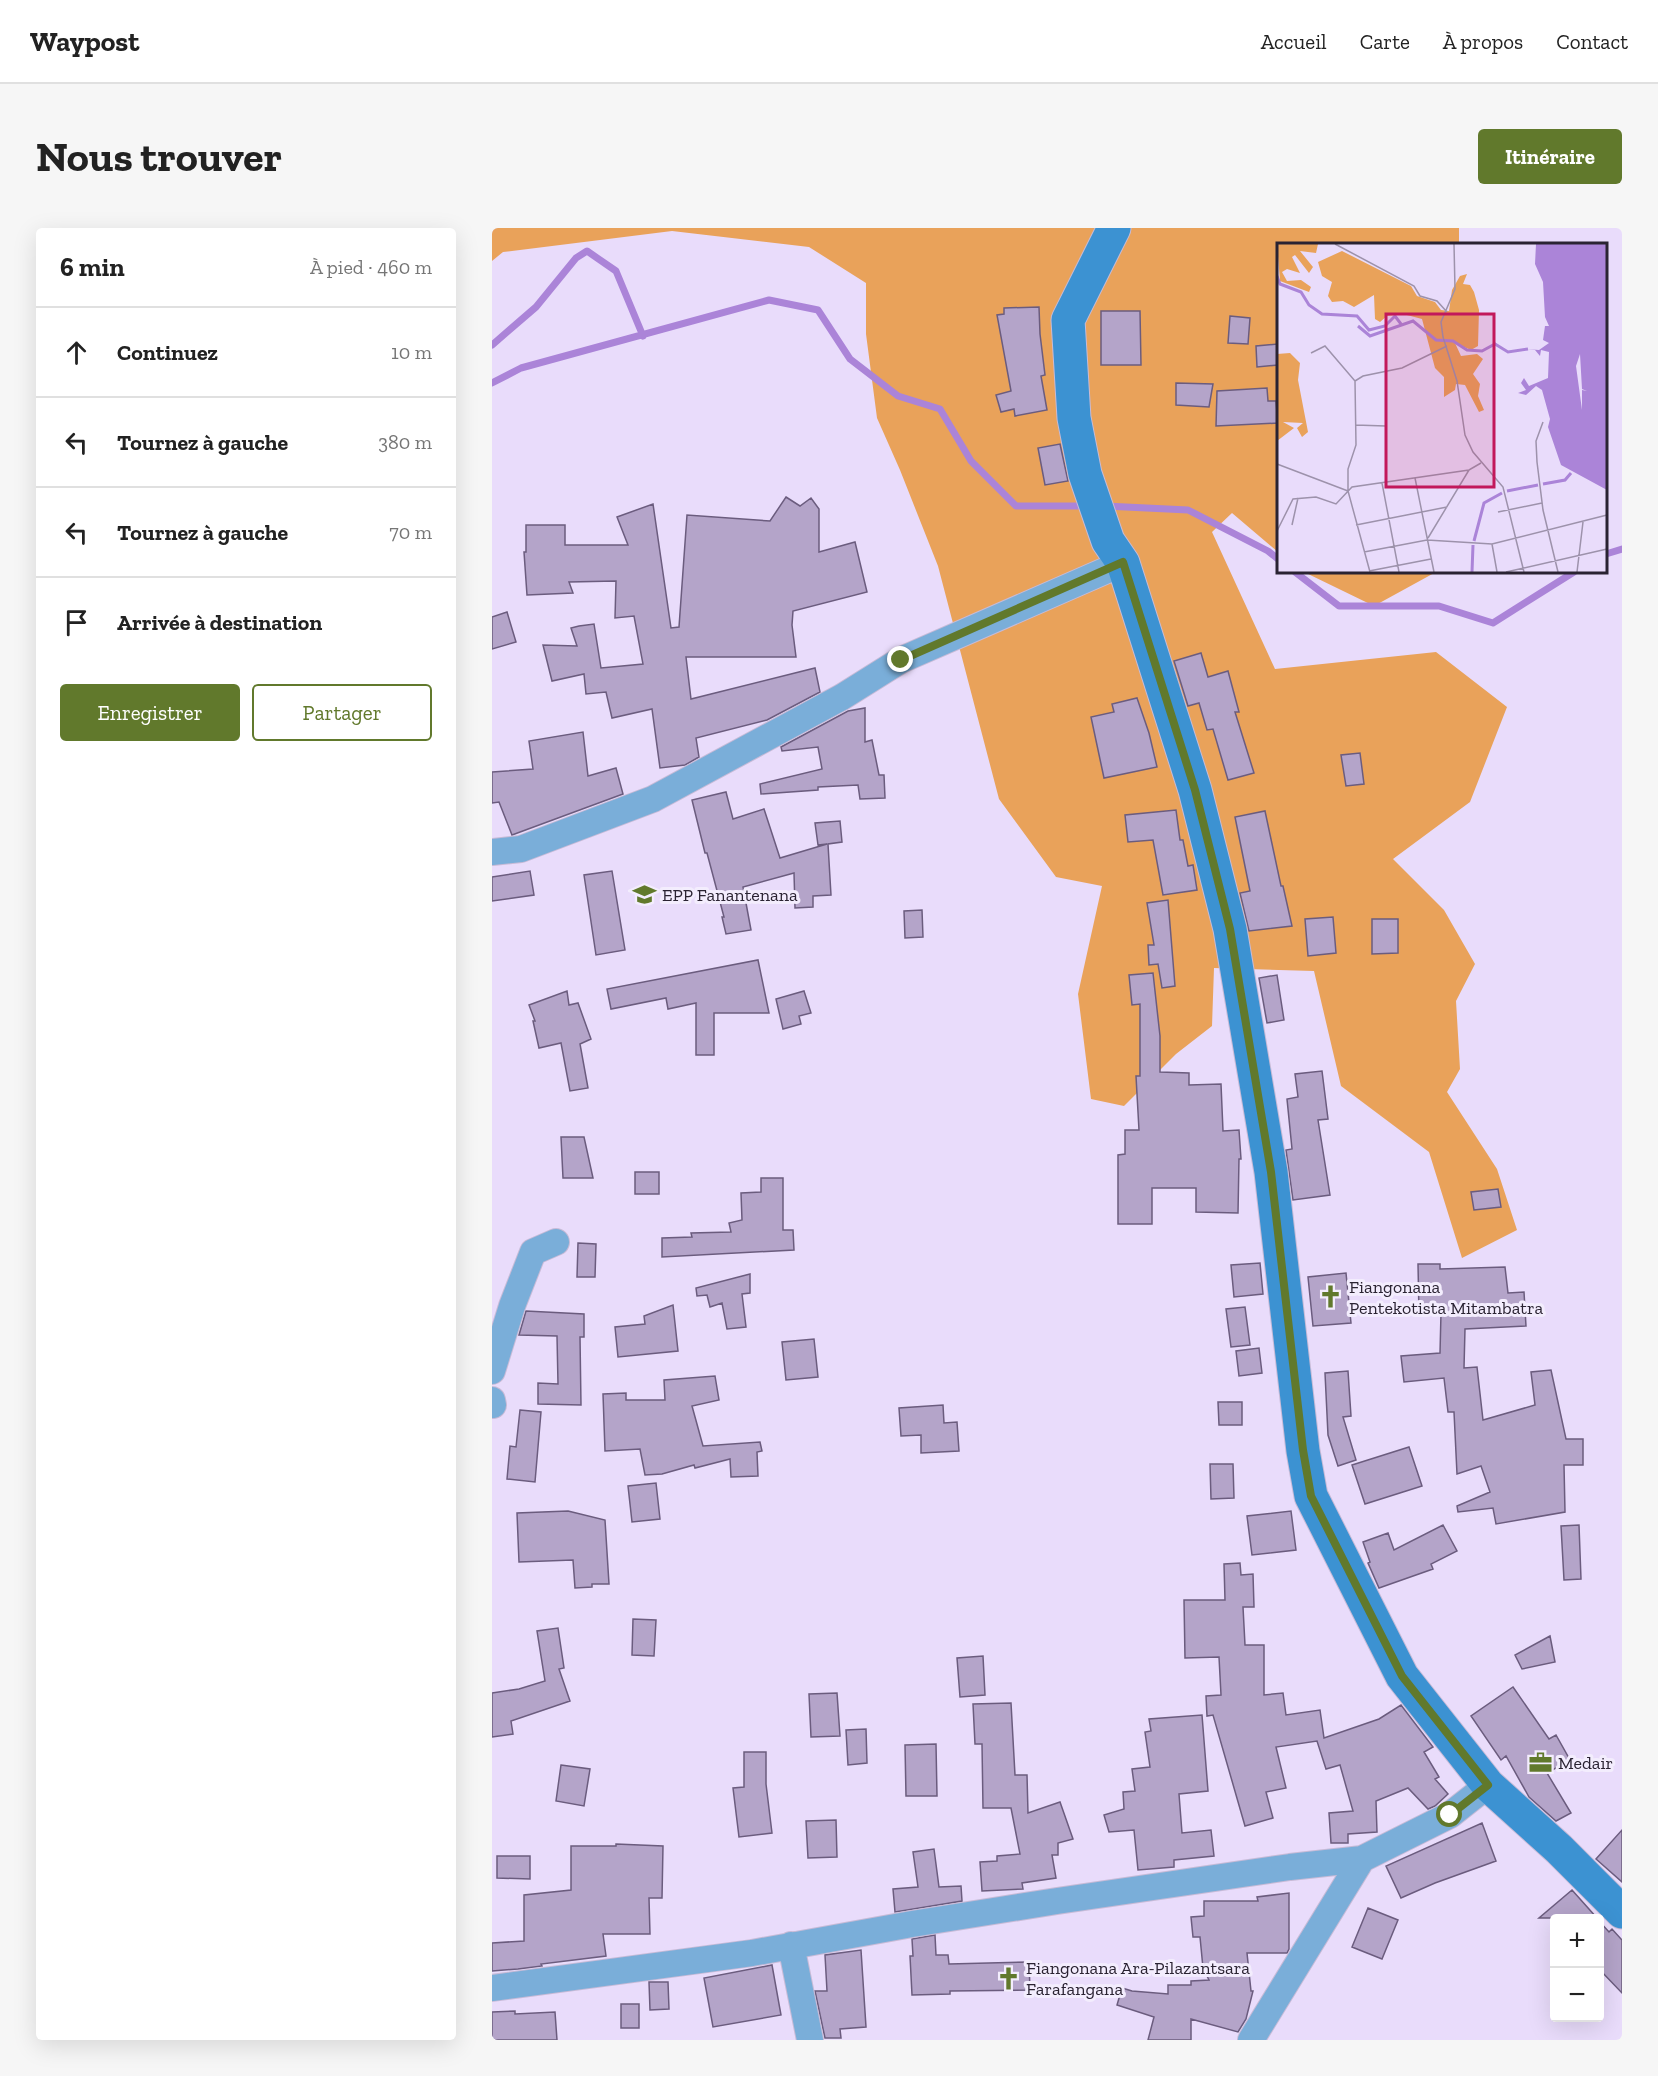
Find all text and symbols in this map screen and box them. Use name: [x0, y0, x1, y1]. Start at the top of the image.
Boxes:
text: Waypost: [30, 25, 139, 58]
text: Accueil: [1261, 29, 1327, 54]
text: Carte: [1360, 29, 1410, 54]
text: À propos: [1443, 29, 1523, 54]
text: Contact: [1556, 29, 1628, 54]
button: Itinéraire: [1478, 129, 1622, 184]
text: Nous trouver: [36, 131, 282, 182]
inset map: [1277, 243, 1607, 573]
text: 6 min: [60, 251, 125, 283]
text: À pied · 460 m: [310, 255, 432, 279]
icon: ahead: [60, 336, 93, 369]
text: Continuez: [117, 339, 218, 366]
text: 10 m: [391, 340, 432, 364]
icon: left: [60, 426, 93, 459]
text: Tournez à gauche: [117, 429, 288, 456]
text: 380 m: [378, 430, 432, 454]
icon: left: [60, 516, 93, 549]
text: Tournez à gauche: [117, 519, 288, 546]
text: 70 m: [389, 520, 432, 544]
icon: arrive: [60, 606, 93, 639]
text: Arrivée à destination: [117, 609, 322, 636]
route end: [887, 646, 913, 672]
button: Enregistrer: [60, 684, 240, 741]
button: Partager: [252, 684, 432, 741]
school or university icon: EPP Fanantenana: [631, 882, 657, 908]
place label: EPP Fanantenana: [662, 884, 798, 906]
place label: Fiangonana Pentekotista Mitambatra: [1349, 1276, 1544, 1319]
church icon: Fiangonana Pentekotista Mitambatra: [1318, 1284, 1344, 1310]
office icon: Medair: [1527, 1750, 1553, 1776]
place label: Medair: [1558, 1752, 1613, 1774]
route start: [1436, 1801, 1462, 1827]
map controls: [1550, 1914, 1604, 2022]
button: +: [1550, 1914, 1604, 1968]
place label: Fiangonana Ara-Pilazantsara Farafangana: [1026, 1957, 1250, 2000]
church icon: Fiangonana Ara-Pilazantsara Farafangana: [995, 1965, 1021, 1991]
button: −: [1550, 1968, 1604, 2022]

